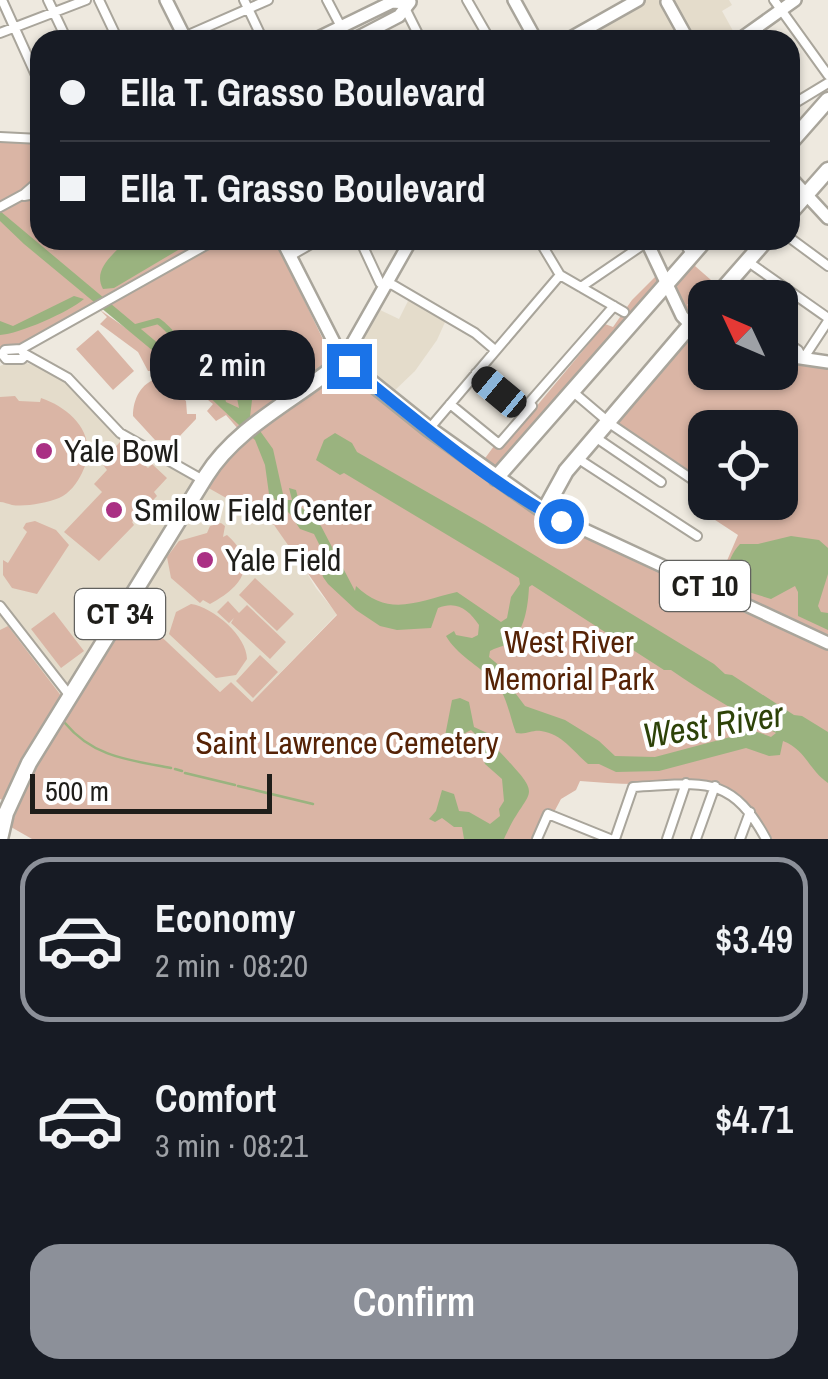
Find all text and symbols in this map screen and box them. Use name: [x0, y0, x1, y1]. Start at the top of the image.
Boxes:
text: Ella T. Grasso Boulevard: [120, 67, 485, 118]
text: Ella T. Grasso Boulevard: [120, 163, 485, 214]
north arrow: [688, 280, 798, 390]
map controls: [688, 280, 798, 520]
callout: 2 min: [149, 331, 314, 401]
text: 2 min: [199, 343, 266, 386]
route end: [327, 344, 372, 389]
car: [466, 361, 532, 423]
button: locate: [688, 410, 798, 520]
place label: Yale Bowl: [64, 429, 179, 472]
marker: Yale Bowl: [33, 440, 55, 462]
place label: Smilow Field Center: [134, 488, 372, 531]
marker: Smilow Field Center: [103, 499, 125, 521]
route start: [539, 499, 584, 544]
place label: Yale Field: [225, 538, 341, 581]
marker: Yale Field: [194, 549, 216, 571]
road number: CT 10: [660, 561, 750, 611]
road number: CT 34: [75, 589, 165, 639]
park label: West River Memorial Park: [484, 620, 655, 700]
water label: West River: [639, 690, 788, 759]
park label: Saint Lawrence Cemetery: [195, 721, 499, 764]
scale bar: [30, 769, 272, 814]
text: 500 m: [45, 772, 109, 810]
text: Economy: [155, 893, 295, 944]
icon: car: [35, 895, 125, 985]
text: $3.49: [715, 914, 793, 965]
text: 2 min · 08:20: [155, 944, 308, 987]
text: Comfort: [155, 1073, 276, 1124]
icon: car: [35, 1075, 125, 1165]
text: $4.71: [715, 1094, 793, 1145]
text: 3 min · 08:21: [155, 1124, 308, 1167]
button: Confirm: [30, 1244, 798, 1359]

